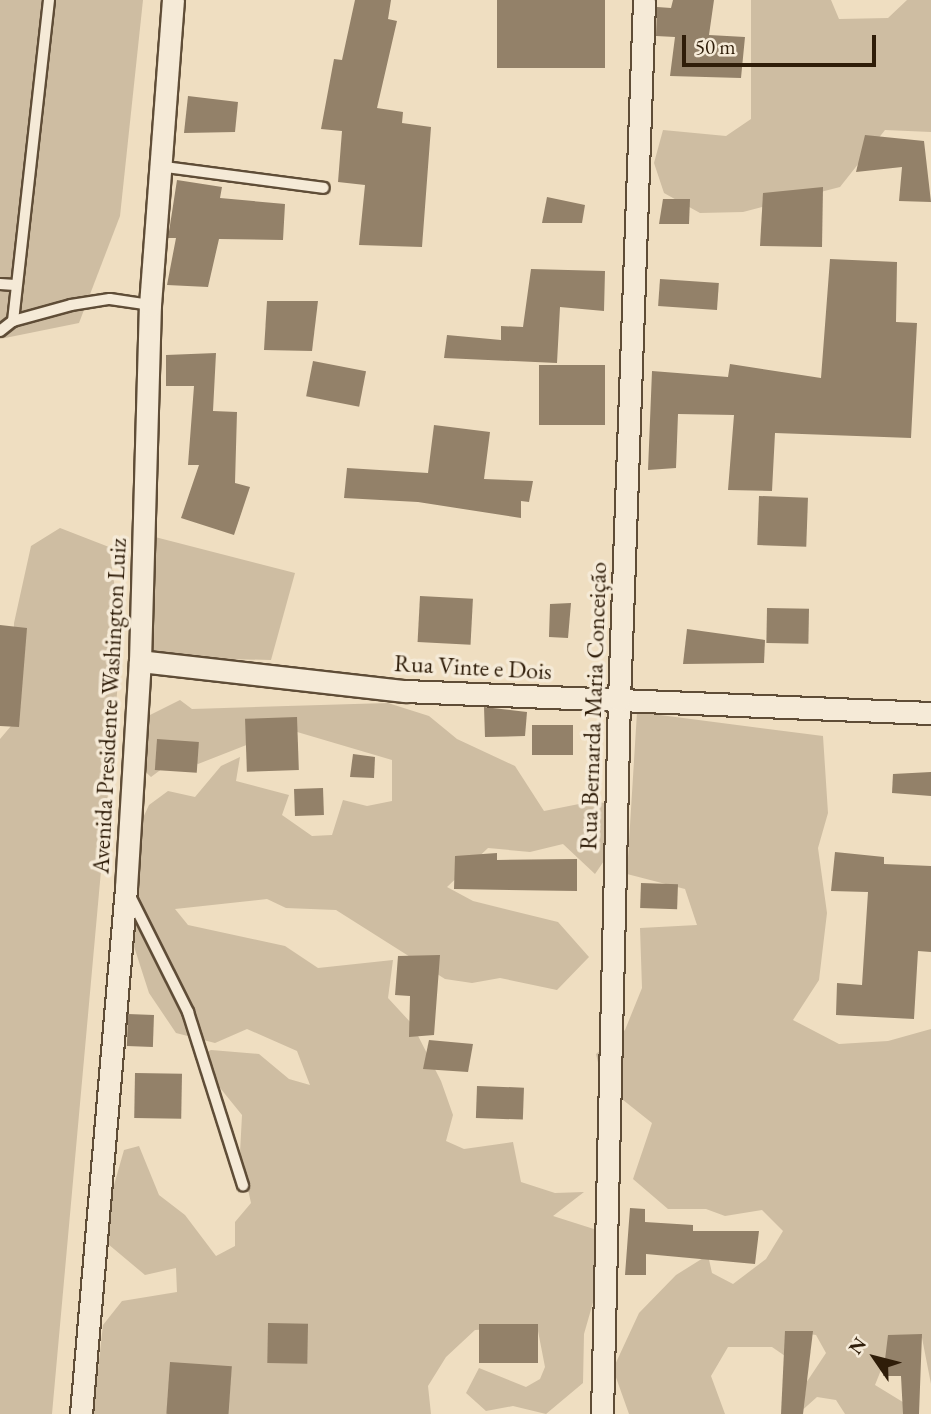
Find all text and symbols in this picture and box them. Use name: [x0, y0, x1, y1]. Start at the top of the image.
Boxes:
scale bar: [686, 21, 880, 65]
text: 50 m: [695, 33, 736, 60]
street label: Avenida Presidente Washington Luiz: [86, 537, 132, 875]
street label: Rua Bernarda Maria Conceição: [574, 561, 612, 851]
street label: Rua Vinte e Dois: [393, 648, 553, 686]
north arrow: [840, 1323, 910, 1393]
text: N: [843, 1332, 872, 1359]

